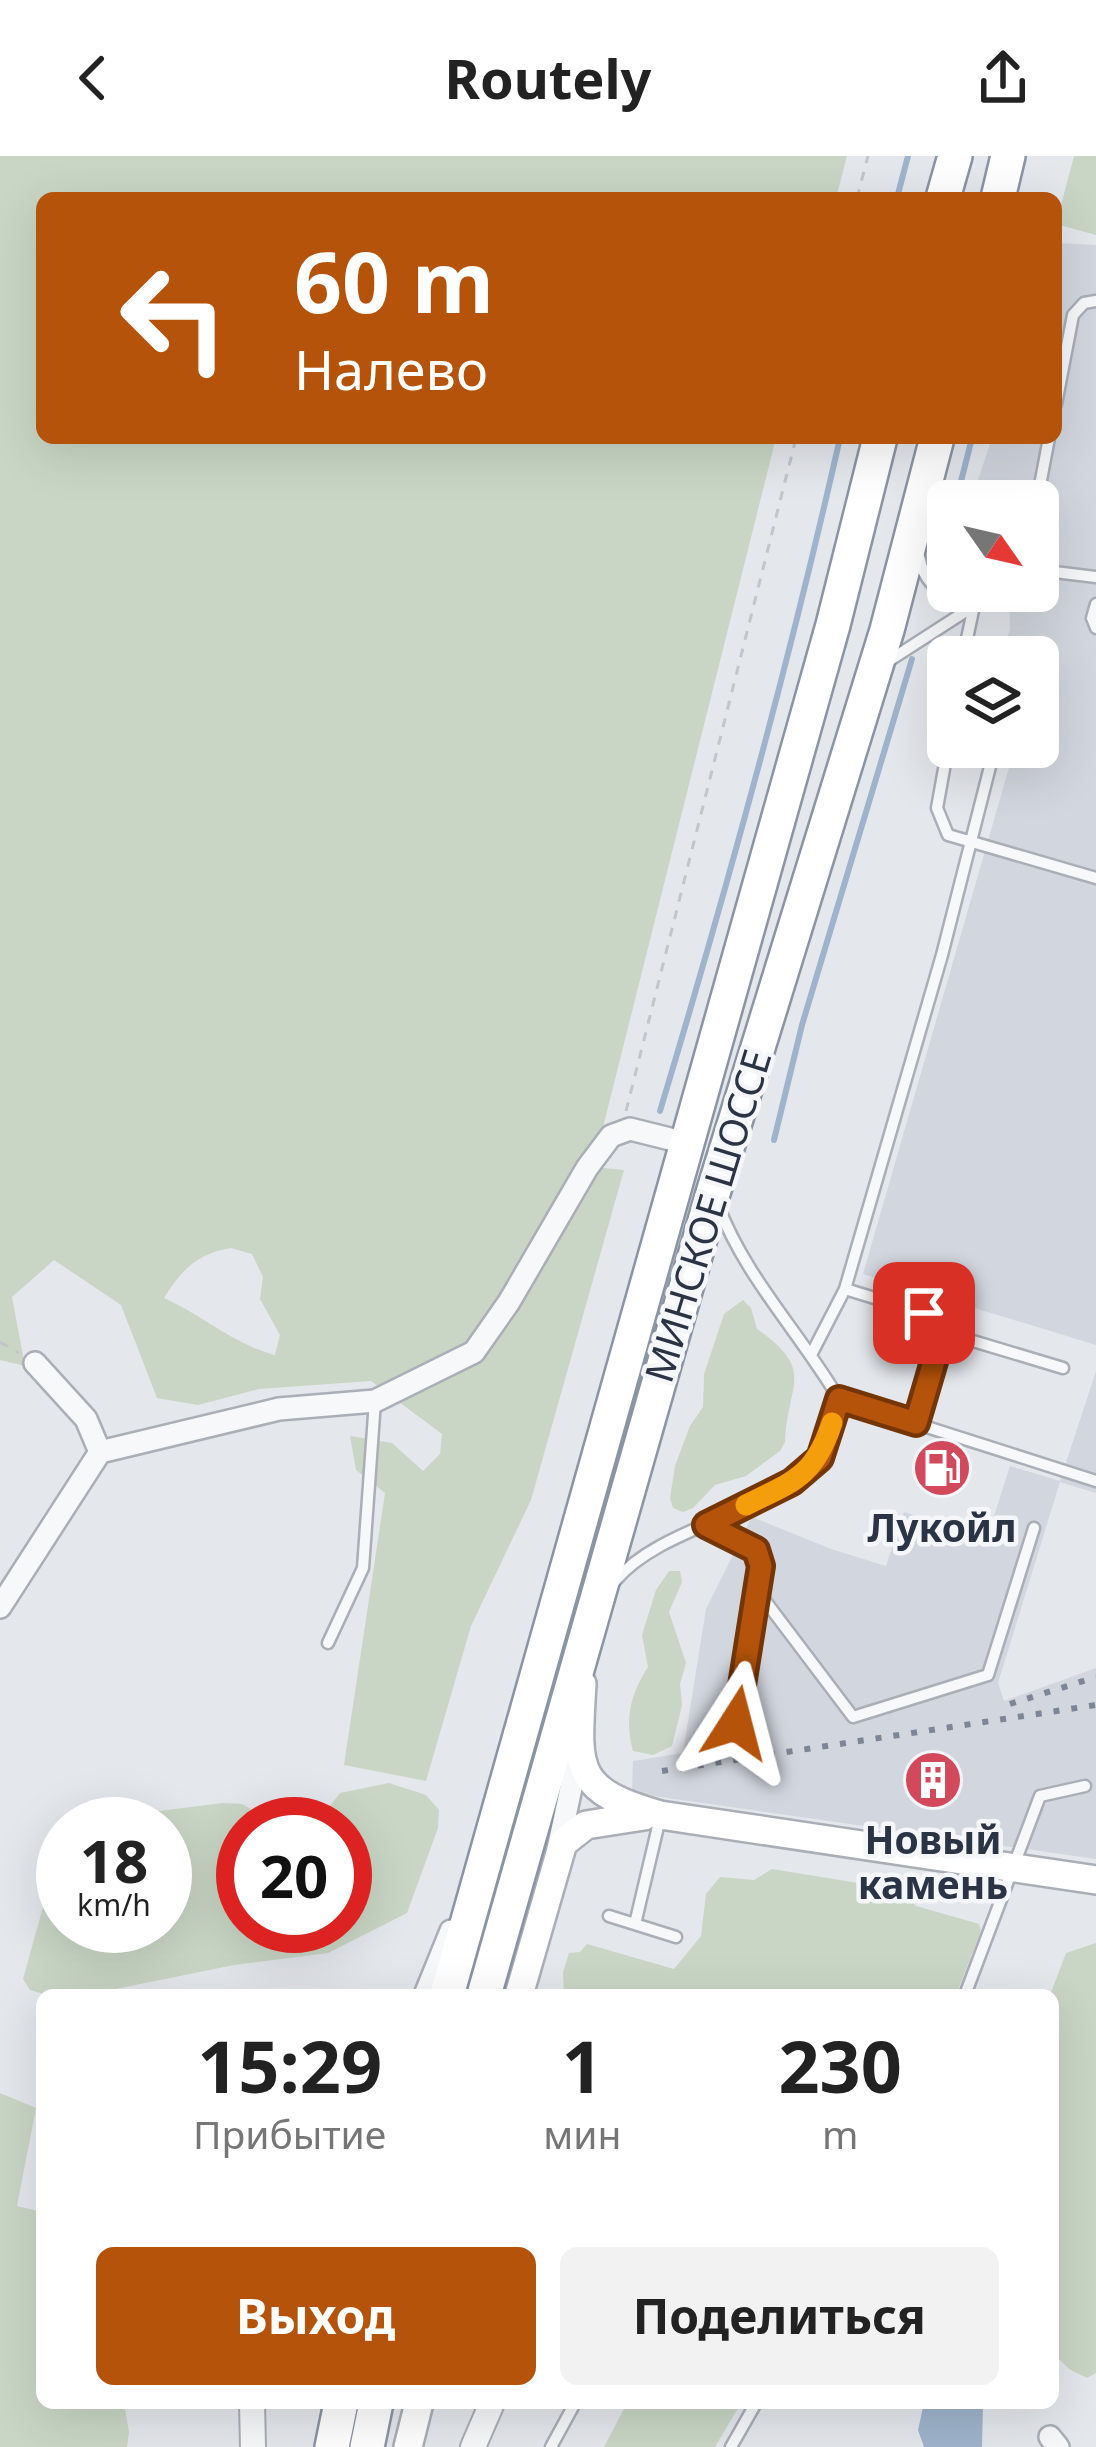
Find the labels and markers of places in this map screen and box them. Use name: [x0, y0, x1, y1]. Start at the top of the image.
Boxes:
pin: [873, 1262, 975, 1364]
fuel station icon: Лукойл: [911, 1437, 973, 1499]
place label: Лукойл: [868, 1500, 1016, 1553]
building icon: Новый камень: [902, 1749, 964, 1811]
place label: Новый камень: [858, 1812, 1008, 1910]

